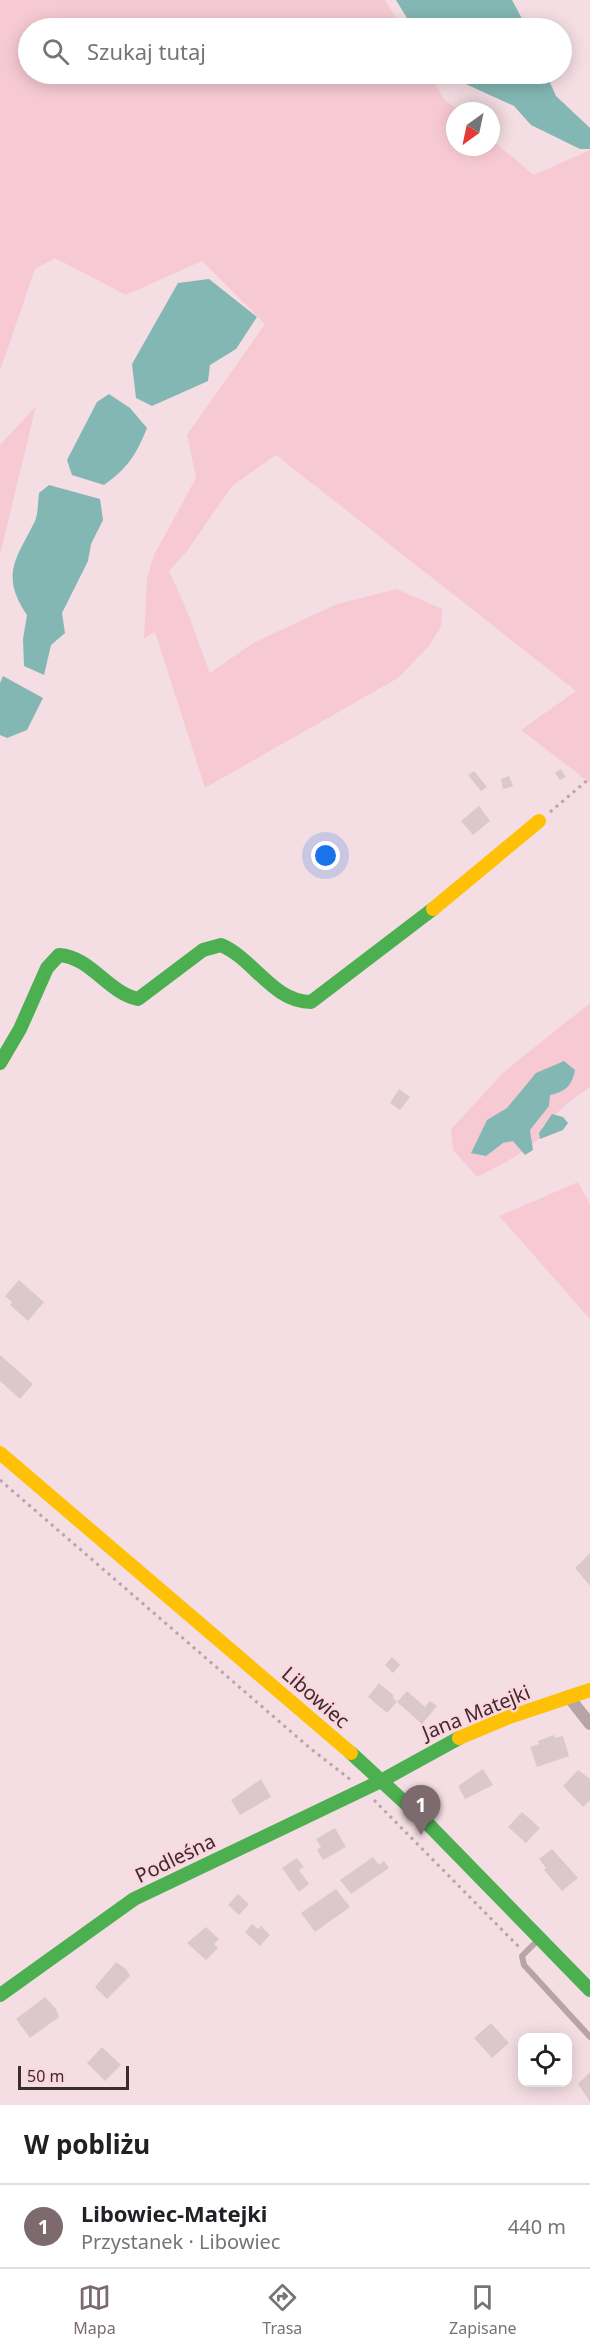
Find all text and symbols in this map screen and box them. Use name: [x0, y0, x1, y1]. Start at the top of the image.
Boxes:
search box: [18, 18, 572, 84]
icon: search: [39, 35, 72, 68]
text: Szukaj tutaj: [87, 36, 206, 66]
north arrow: [446, 102, 500, 156]
your location: [311, 841, 340, 870]
street label: Libowiec: [276, 1660, 356, 1734]
street label: Jana Matejki: [416, 1678, 534, 1747]
pin: 1: [402, 1786, 440, 1835]
street label: Podleśna: [130, 1827, 220, 1889]
map controls: [518, 2033, 572, 2087]
button: locate: [518, 2033, 572, 2087]
scale bar: [18, 2063, 129, 2090]
text: 50 m: [27, 2065, 64, 2087]
text: W pobliżu: [24, 2126, 150, 2162]
text: Libowiec-Matejki: [81, 2198, 267, 2228]
text: 1: [38, 2213, 49, 2240]
text: 440 m: [508, 2213, 566, 2240]
text: Przystanek · Libowiec: [81, 2228, 280, 2255]
tab: Mapa: [73, 2281, 116, 2339]
tab: Trasa: [262, 2281, 302, 2339]
tab: Zapisane: [449, 2281, 517, 2339]

